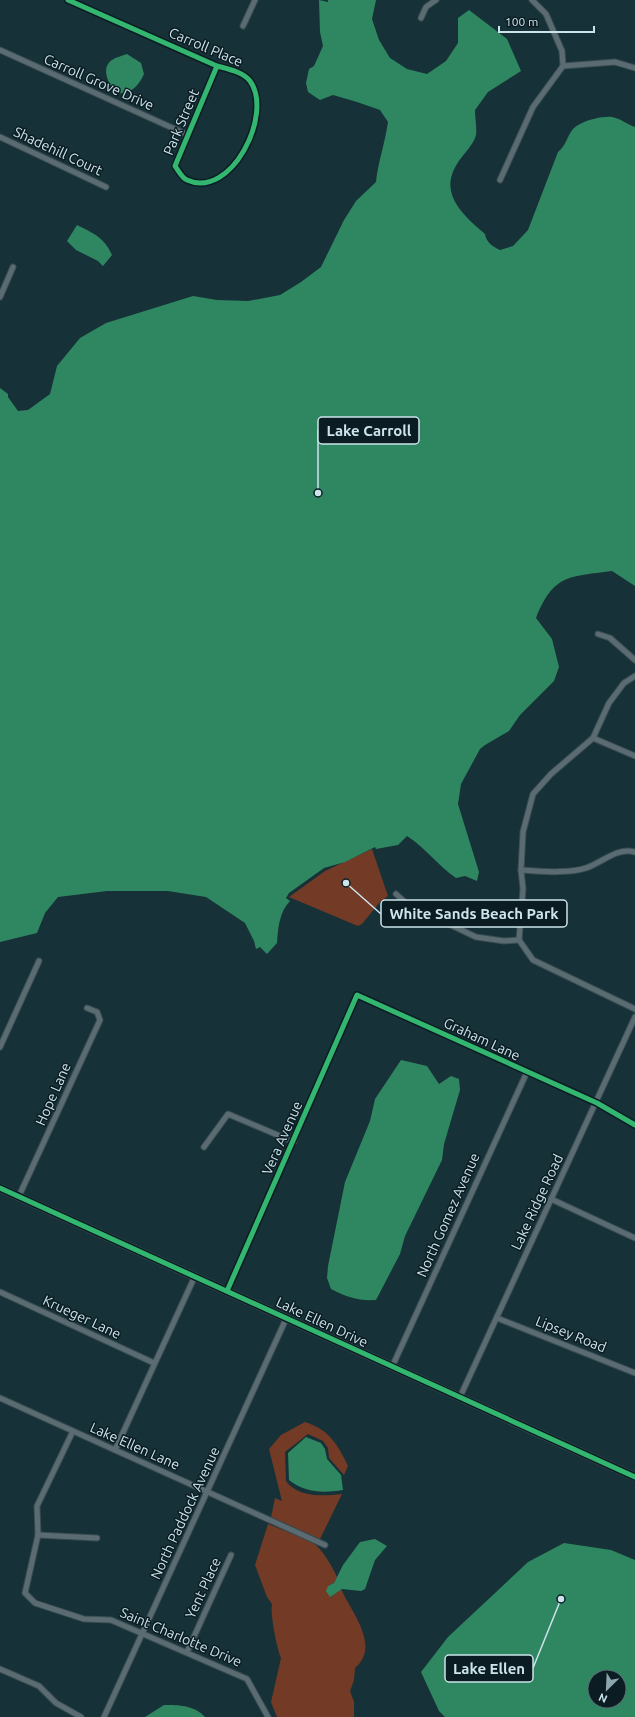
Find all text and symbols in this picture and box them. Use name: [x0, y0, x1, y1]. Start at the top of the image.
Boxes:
scale bar: [499, 8, 594, 34]
text: 100 m: [505, 15, 538, 28]
street label: Carroll Place: [167, 24, 245, 70]
street label: Carroll Grove Drive: [42, 51, 156, 113]
street label: Park Street: [160, 86, 202, 157]
street label: Shadehill Court: [11, 123, 105, 179]
callout: Lake Carroll: [318, 417, 419, 444]
text: Lake Carroll: [327, 422, 412, 439]
callout: White Sands Beach Park: [381, 900, 567, 927]
text: White Sands Beach Park: [389, 905, 559, 922]
street label: Graham Lane: [441, 1014, 523, 1064]
street label: Hope Lane: [32, 1060, 74, 1128]
street label: Vera Avenue: [259, 1099, 305, 1177]
street label: North Gomez Avenue: [413, 1150, 483, 1280]
street label: Lake Ridge Road: [508, 1152, 566, 1252]
street label: Krueger Lane: [41, 1292, 123, 1342]
street label: Lake Ellen Drive: [274, 1294, 370, 1350]
street label: Lipsey Road: [533, 1313, 609, 1355]
street label: Lake Ellen Lane: [88, 1419, 182, 1473]
street label: North Paddock Avenue: [147, 1444, 223, 1582]
street label: Yent Place: [182, 1555, 224, 1621]
street label: Saint Charlotte Drive: [118, 1604, 244, 1670]
callout: Lake Ellen: [445, 1655, 533, 1682]
text: Lake Ellen: [453, 1660, 525, 1677]
north arrow: [587, 1669, 627, 1709]
text: N: [597, 1691, 609, 1705]

